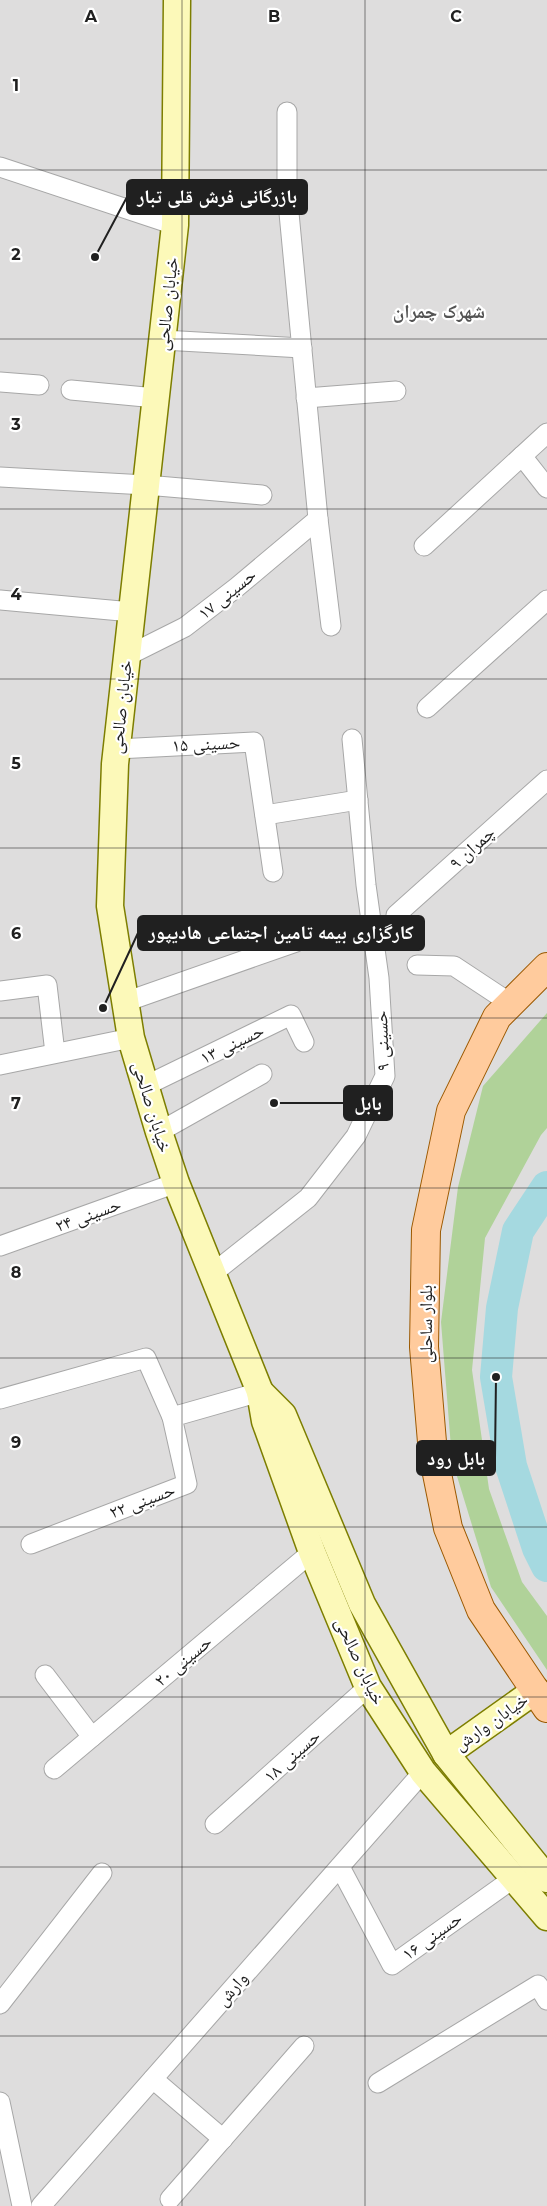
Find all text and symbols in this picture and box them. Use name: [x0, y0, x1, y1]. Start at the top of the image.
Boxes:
text: A: [84, 7, 98, 26]
text: B: [268, 7, 280, 26]
text: C: [450, 7, 462, 26]
text: 1: [13, 76, 19, 95]
callout: بازرگانی فرش قلی تبار: [127, 180, 307, 214]
text: بازرگانی فرش قلی تبار: [136, 185, 297, 208]
text: 2: [11, 245, 21, 264]
street label: خيابان صالحی: [151, 256, 183, 352]
district label: شهرک چمران: [393, 300, 485, 323]
text: 3: [10, 415, 21, 434]
street label: حسینی ۱۷: [194, 564, 260, 624]
text: 4: [10, 585, 22, 604]
street label: خيابان صالحی: [105, 659, 137, 755]
street label: حسینی ۱۵: [171, 731, 241, 757]
text: 5: [11, 754, 21, 773]
street label: چمران ۹: [445, 822, 499, 874]
callout: کارگزاری بیمه تامین اجتماعی هادیپور: [138, 916, 424, 950]
text: کارگزاری بیمه تامین اجتماعی هادیپور: [147, 921, 414, 944]
text: 6: [11, 924, 21, 943]
street label: حسینی ٩: [370, 1010, 394, 1072]
street label: حسینی ۱۳: [196, 1019, 268, 1069]
street label: خيابان صالحی: [128, 1059, 176, 1155]
callout: بابل: [344, 1086, 392, 1120]
text: بابل: [354, 1092, 382, 1115]
text: 7: [11, 1094, 21, 1113]
street label: حسینی ۲۴: [52, 1193, 124, 1237]
text: 8: [11, 1263, 21, 1282]
street label: بلوار ساحلی: [415, 1285, 437, 1363]
text: 9: [11, 1433, 21, 1452]
callout: بابل رود: [417, 1441, 495, 1475]
text: بابل رود: [427, 1447, 485, 1470]
street label: حسینی ۲۲: [106, 1478, 178, 1524]
street label: خيابان صالحی: [330, 1614, 390, 1708]
street label: حسینی ٢٠: [150, 1631, 216, 1691]
street label: خیابان وارش: [450, 1689, 532, 1755]
street label: حسینی ۱۸: [259, 1725, 325, 1787]
street label: حسینی ۱۶: [398, 1907, 466, 1965]
street label: وارش: [211, 1967, 253, 2011]

